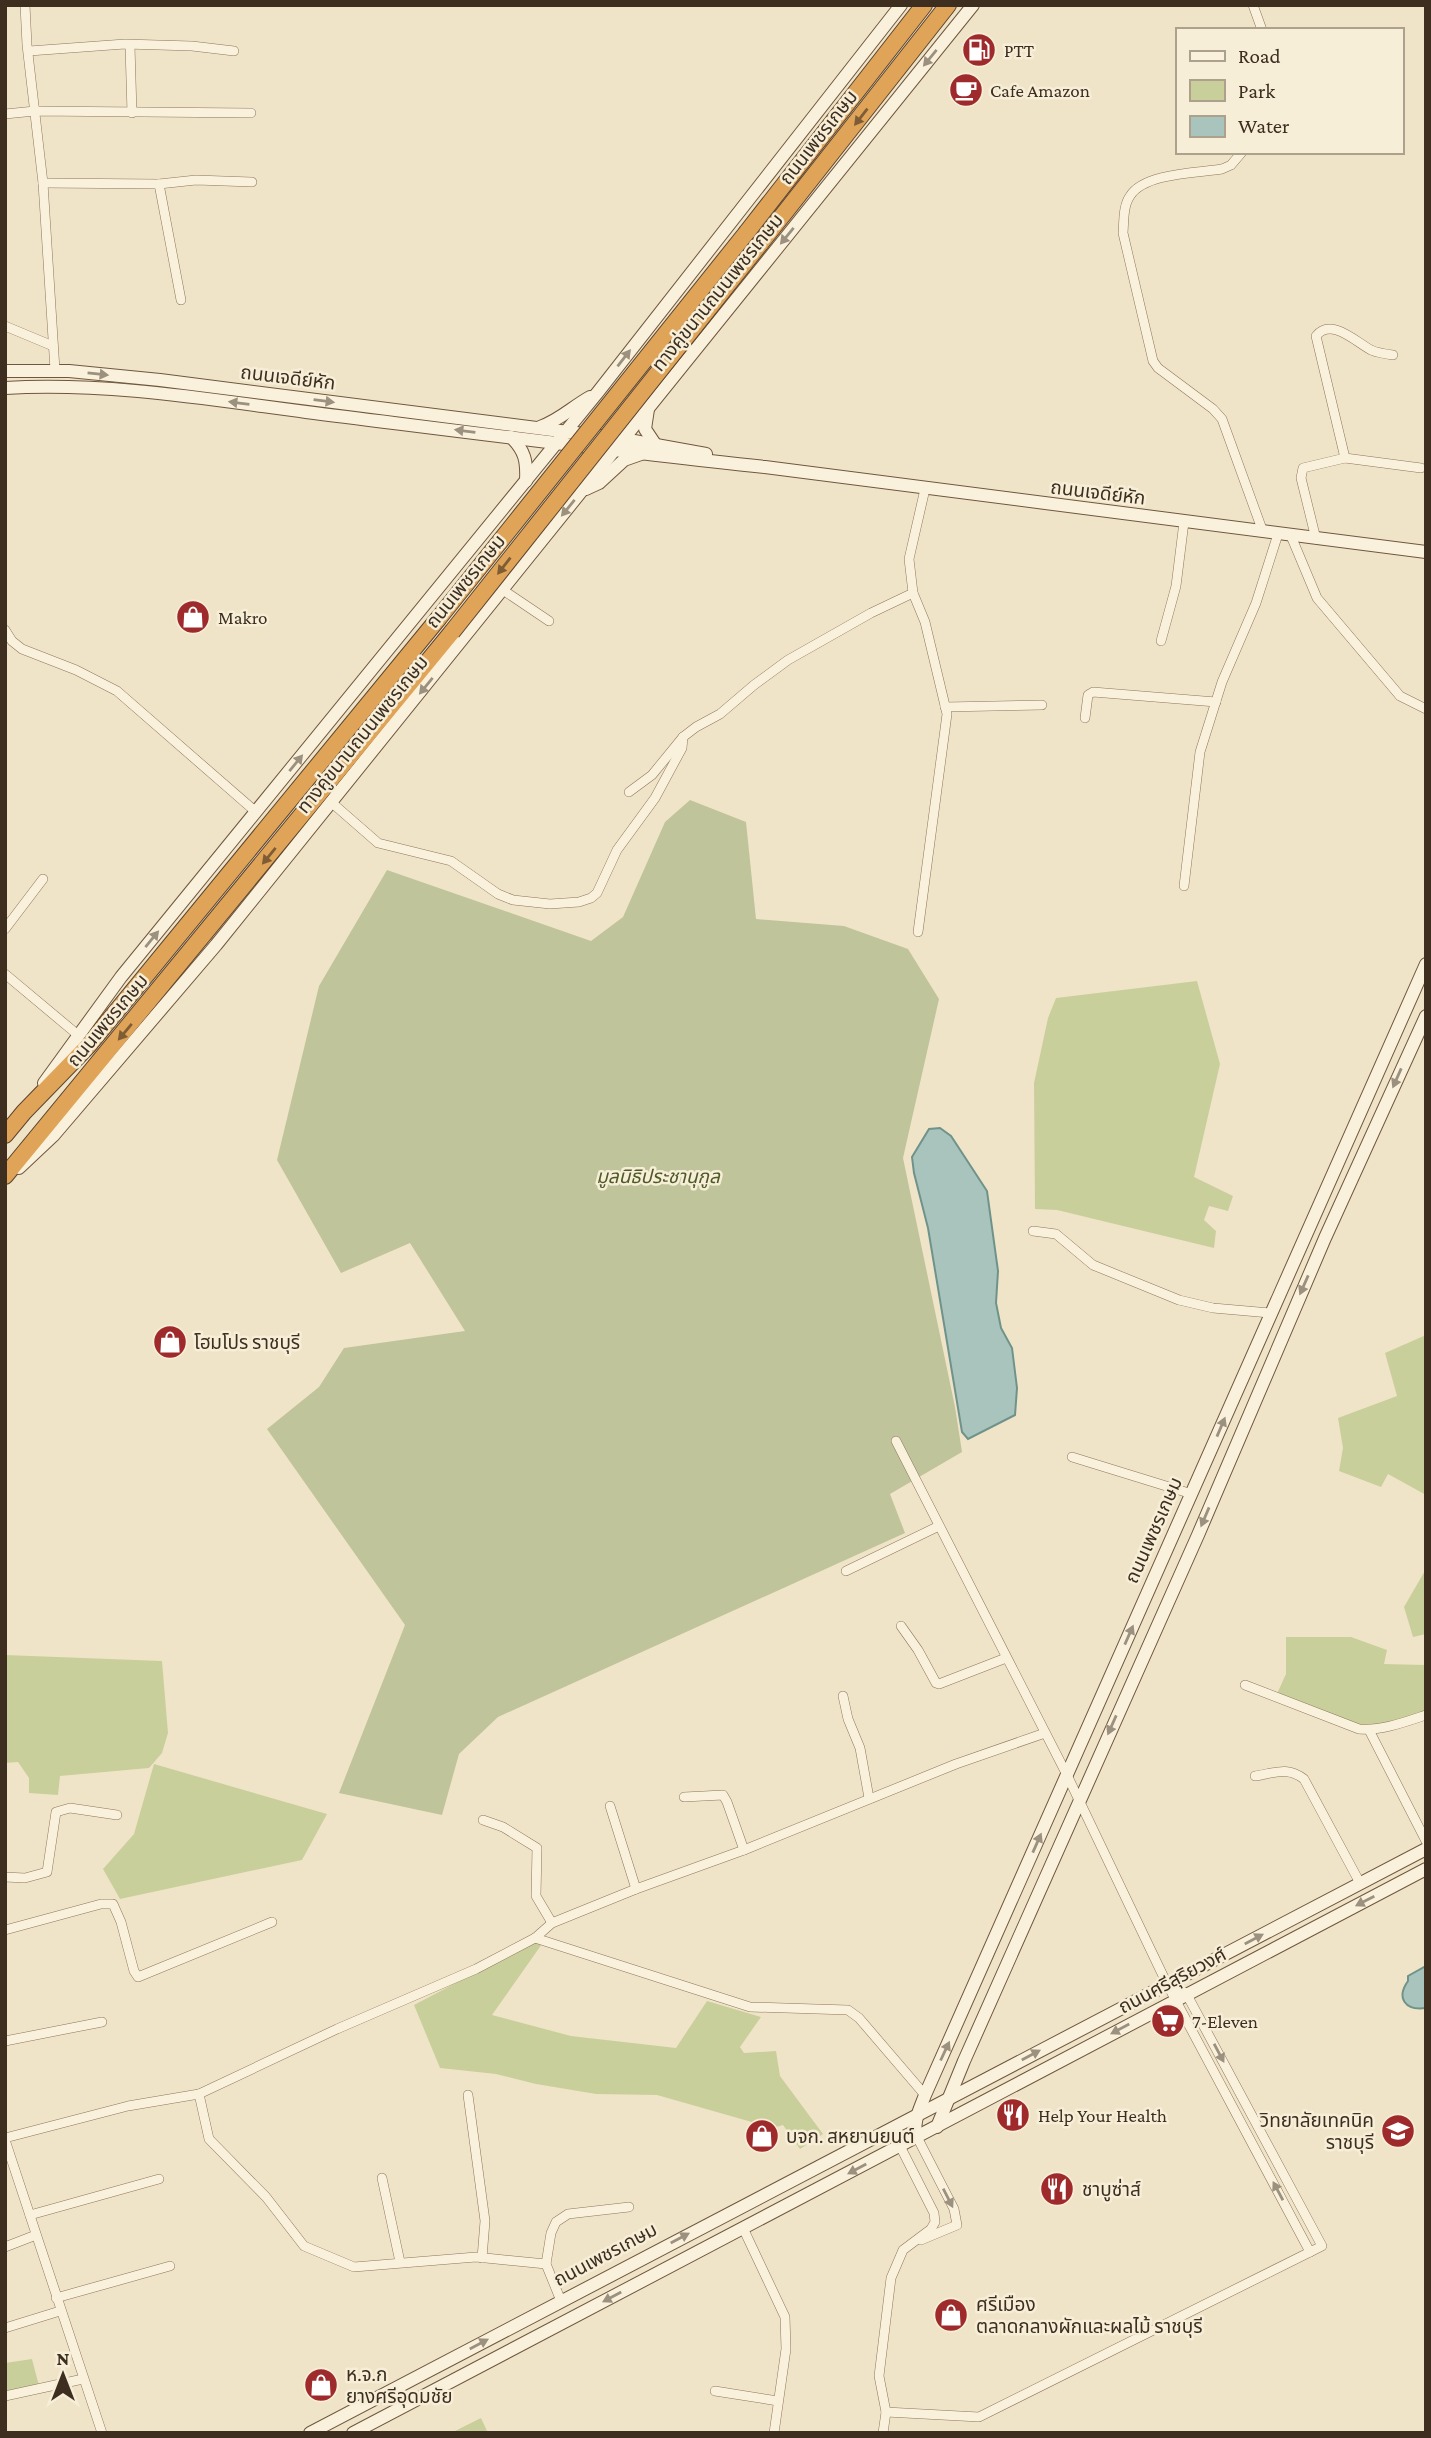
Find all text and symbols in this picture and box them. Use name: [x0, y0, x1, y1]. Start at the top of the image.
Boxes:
legend: [1176, 28, 1403, 154]
fuel station icon: PTT: [960, 31, 998, 69]
place label: PTT: [1004, 40, 1035, 61]
text: Road: [1238, 44, 1281, 68]
one-way arrow: [922, 49, 937, 67]
cafe icon: Cafe Amazon: [947, 71, 985, 109]
text: Park: [1238, 79, 1275, 103]
place label: Cafe Amazon: [990, 80, 1090, 101]
street label: ถนนเพชรเกษม: [775, 86, 862, 189]
one-way arrow: [853, 107, 868, 125]
text: Water: [1238, 114, 1290, 138]
street label: ทางคู่ขนานถนนเพชรเกษม: [647, 209, 789, 376]
one-way arrow: [780, 227, 795, 244]
one-way arrow: [617, 350, 632, 368]
street label: ถนนเจดีย์หัก: [239, 361, 337, 394]
one-way arrow: [87, 369, 109, 380]
one-way arrow: [313, 395, 335, 406]
one-way arrow: [228, 398, 250, 409]
one-way arrow: [454, 426, 476, 437]
street label: ถนนเจดีย์หัก: [1049, 476, 1147, 509]
one-way arrow: [561, 500, 576, 517]
street label: ถนนเพชรเกษม: [421, 531, 509, 632]
one-way arrow: [497, 556, 512, 574]
shop icon: Makro: [174, 598, 212, 636]
place label: Makro: [218, 607, 267, 628]
street label: ทางคู่ขนานถนนเพชรเกษม: [292, 651, 434, 818]
one-way arrow: [418, 677, 433, 695]
one-way arrow: [288, 755, 303, 773]
one-way arrow: [262, 847, 277, 864]
one-way arrow: [144, 931, 159, 948]
street label: ถนนเพชรเกษม: [63, 970, 152, 1071]
one-way arrow: [117, 1022, 132, 1040]
one-way arrow: [1392, 1068, 1403, 1088]
park label: มูลนิธิประชานุกูล: [596, 1166, 721, 1189]
one-way arrow: [1298, 1275, 1309, 1296]
shop icon: โฮมโปร ราชบุรี: [151, 1323, 189, 1361]
place label: โฮมโปร ราชบุรี: [194, 1332, 300, 1354]
one-way arrow: [1215, 1417, 1227, 1437]
street label: ถนนเพชรเกษม: [1121, 1474, 1186, 1586]
one-way arrow: [1199, 1507, 1211, 1527]
one-way arrow: [1123, 1625, 1135, 1645]
one-way arrow: [1106, 1715, 1118, 1735]
one-way arrow: [1031, 1833, 1043, 1853]
one-way arrow: [1355, 1895, 1375, 1906]
one-way arrow: [1244, 1933, 1264, 1944]
street label: ถนนศรีสุริยวงศ์: [1115, 1943, 1230, 2018]
supermarket icon: 7-Eleven: [1149, 2002, 1187, 2040]
place label: 7-Eleven: [1192, 2011, 1258, 2032]
one-way arrow: [1110, 2023, 1130, 2035]
one-way arrow: [940, 2041, 951, 2061]
one-way arrow: [1213, 2044, 1225, 2063]
one-way arrow: [1021, 2050, 1041, 2061]
restaurant icon: Help Your Health: [994, 2096, 1032, 2134]
place label: Help Your Health: [1038, 2105, 1167, 2126]
place label: วิทยาลัยเทคนิค ราชบุรี: [1259, 2110, 1374, 2154]
school or university icon: วิทยาลัยเทคนิค ราชบุรี: [1379, 2112, 1417, 2150]
shop icon: บจก. สหยานยนต์: [743, 2117, 781, 2155]
place label: บจก. สหยานยนต์: [786, 2126, 915, 2147]
one-way arrow: [847, 2163, 867, 2174]
restaurant icon: ชาบูซ่าส์: [1038, 2170, 1076, 2208]
place label: ชาบูซ่าส์: [1082, 2178, 1141, 2202]
one-way arrow: [1272, 2182, 1284, 2201]
one-way arrow: [943, 2188, 954, 2208]
street label: ถนนเพชรเกษม: [550, 2218, 660, 2290]
one-way arrow: [670, 2232, 690, 2244]
one-way arrow: [602, 2291, 622, 2303]
place label: ศรีเมือง ตลาดกลางผักและผลไม้ ราชบุรี: [976, 2294, 1202, 2338]
shop icon: ศรีเมือง ตลาดกลางผักและผลไม้ ราชบุรี: [932, 2296, 970, 2334]
one-way arrow: [469, 2338, 489, 2350]
north arrow: [28, 2340, 98, 2410]
text: N: [57, 2348, 70, 2369]
place label: ห.จ.ก ยางศรีอุดมชัย: [346, 2364, 452, 2408]
shop icon: ห.จ.ก ยางศรีอุดมชัย: [302, 2366, 340, 2404]

